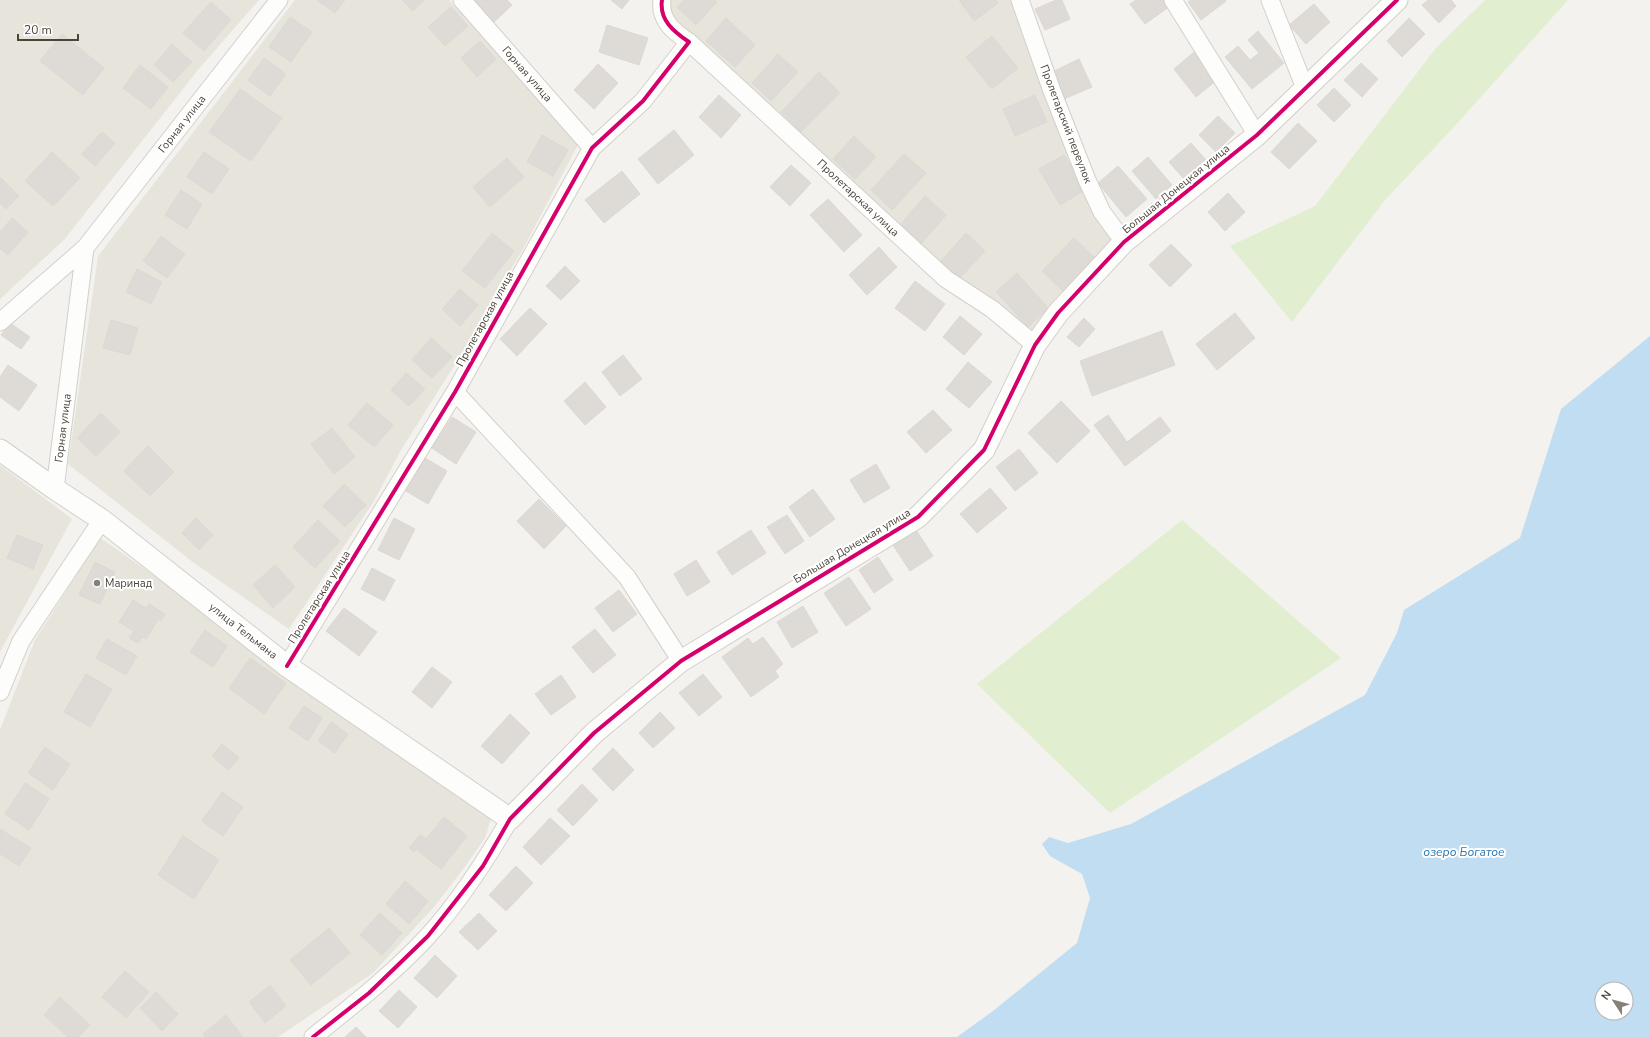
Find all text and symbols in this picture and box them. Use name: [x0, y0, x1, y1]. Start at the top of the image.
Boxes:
scale bar: [18, 16, 78, 42]
text: 20 m: [24, 22, 52, 38]
street label: Горная улица: [499, 43, 555, 105]
street label: Пролетарский переулок: [1036, 63, 1096, 186]
street label: Горная улица: [155, 92, 209, 156]
street label: Большая Донецкая улица: [1119, 141, 1233, 237]
street label: Пролетарская улица: [814, 156, 902, 240]
street label: Пролетарская улица: [453, 269, 518, 369]
street label: Горная улица: [51, 393, 75, 463]
street label: Большая Донецкая улица: [791, 505, 913, 587]
street label: Пролетарская улица: [284, 548, 354, 646]
place label: Маринад: [105, 576, 153, 591]
marker: Маринад: [92, 578, 102, 588]
street label: улица Тельмана: [206, 600, 280, 663]
water label: озеро Богатое: [1423, 844, 1505, 860]
north arrow: [1594, 981, 1634, 1021]
text: N: [1598, 988, 1615, 1003]

